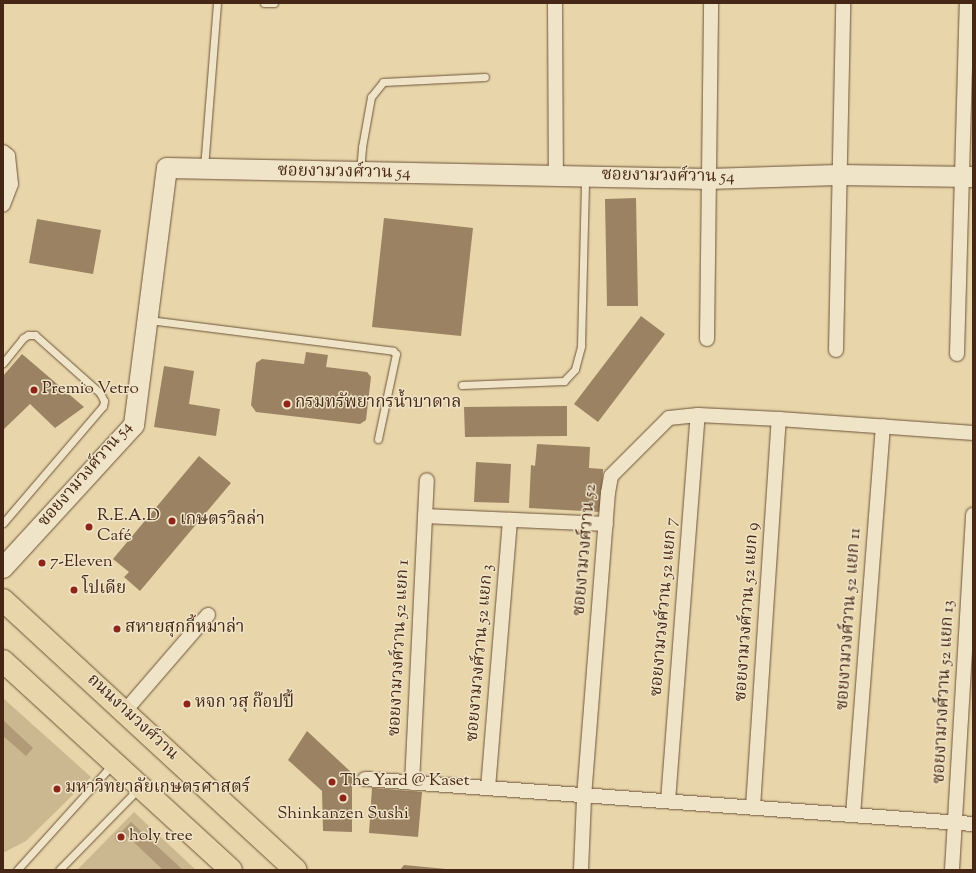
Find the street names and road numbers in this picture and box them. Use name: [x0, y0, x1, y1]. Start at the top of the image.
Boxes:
street label: ซอยงามวงศ์วาน 54: [277, 162, 411, 184]
street label: ซอยงามวงศ์วาน 54: [601, 166, 735, 188]
street label: ซอยงามวงศ์วาน 54: [35, 418, 137, 532]
street label: ซอยงามวงศ์วาน 52: [570, 483, 602, 617]
street label: ซอยงามวงศ์วาน 52 แยก 7: [647, 517, 683, 697]
street label: ซอยงามวงศ์วาน 52 แยก 9: [732, 522, 764, 702]
street label: ซอยงามวงศ์วาน 52 แยก 11: [833, 527, 867, 711]
street label: ซอยงามวงศ์วาน 52 แยก 1: [385, 559, 415, 737]
street label: ซอยงามวงศ์วาน 52 แยก 3: [463, 563, 499, 743]
street label: ซอยงามวงศ์วาน 52 แยก 13: [930, 600, 960, 784]
street label: ถนนงามวงศ์วาน: [82, 670, 182, 766]

